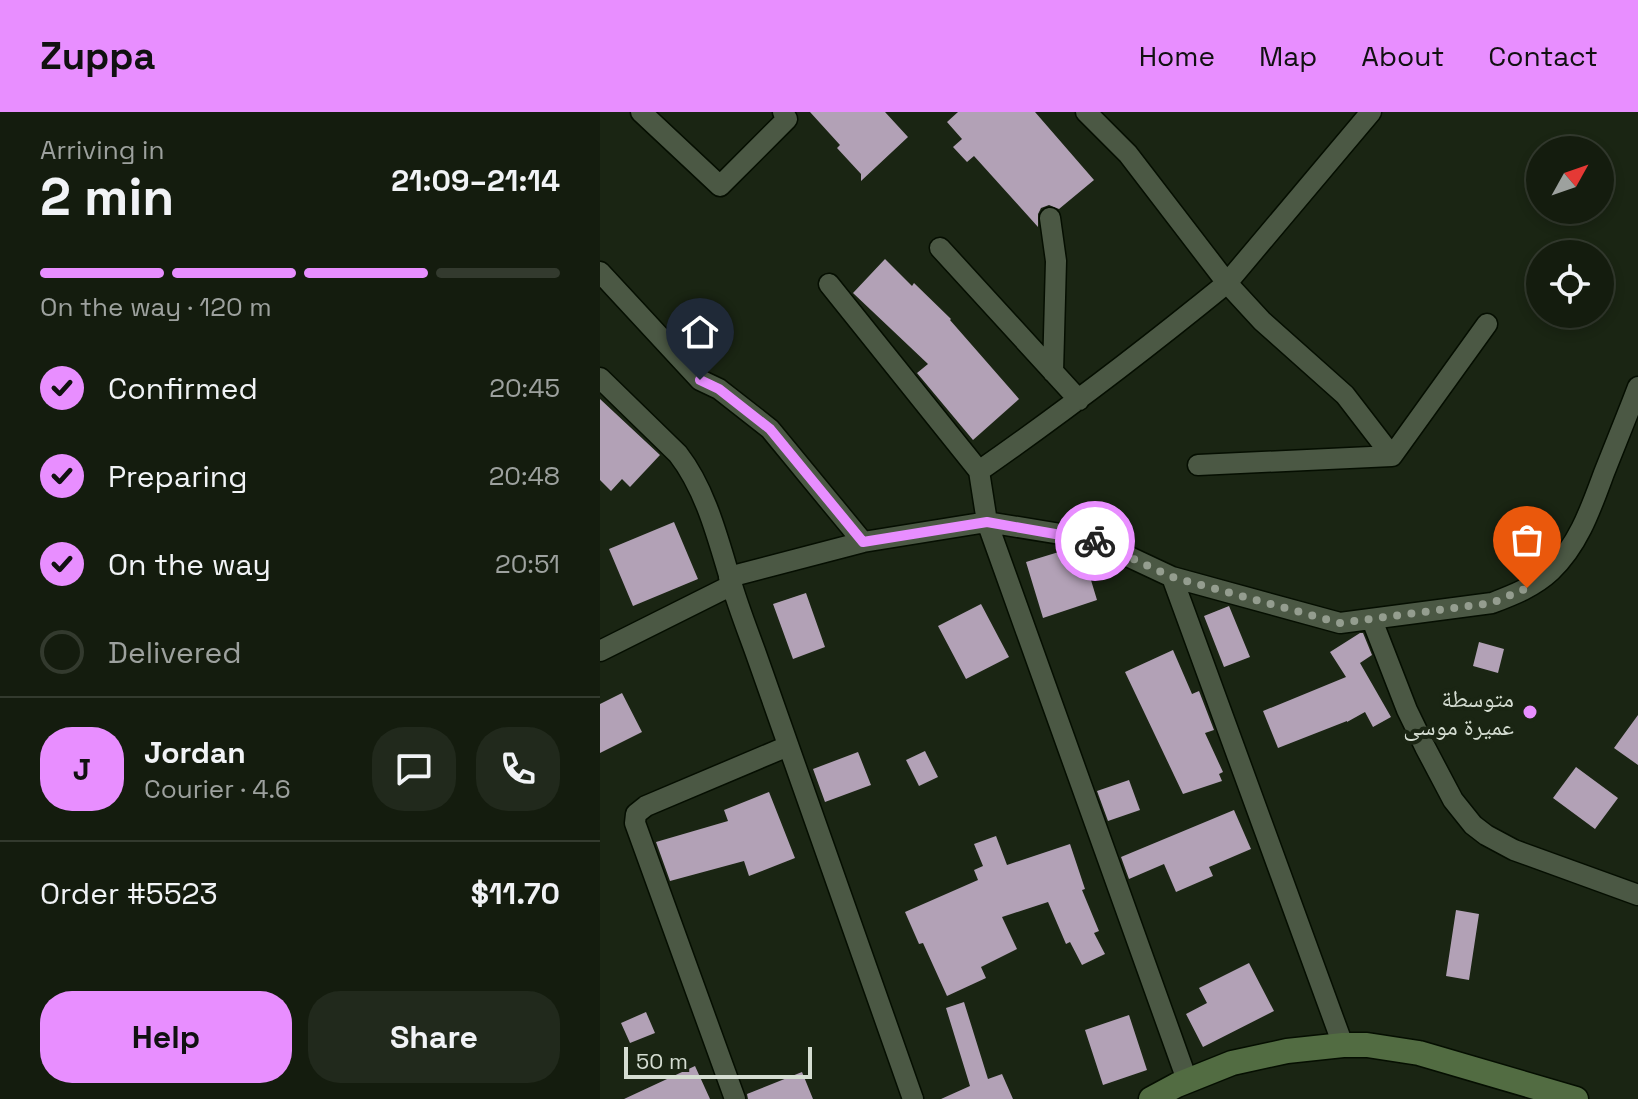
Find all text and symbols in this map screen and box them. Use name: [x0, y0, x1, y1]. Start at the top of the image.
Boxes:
text: Zuppa: [40, 32, 156, 80]
text: Home: [1139, 38, 1215, 74]
text: Map: [1259, 38, 1317, 74]
text: About: [1361, 38, 1444, 74]
text: Contact: [1488, 38, 1598, 74]
text: Arriving in: [40, 133, 164, 167]
north arrow: [1526, 136, 1614, 224]
map controls: [1526, 136, 1614, 328]
text: 21:09–21:14: [391, 161, 560, 200]
text: 2 min: [40, 164, 174, 230]
button: locate: [1526, 240, 1614, 328]
text: On the way · 120 m: [40, 290, 272, 324]
pin: [666, 298, 734, 380]
icon: home: [678, 310, 722, 354]
icon: check: [40, 366, 84, 410]
text: Confirmed: [108, 369, 258, 408]
text: 20:45: [489, 371, 560, 405]
icon: check: [40, 454, 84, 498]
text: Preparing: [108, 457, 247, 496]
text: 20:48: [489, 459, 560, 493]
courier: [1055, 501, 1135, 581]
pin: [1493, 506, 1561, 588]
icon: bag: [1505, 518, 1549, 562]
icon: bike: [1073, 519, 1117, 563]
icon: check: [40, 542, 84, 586]
text: On the way: [108, 545, 271, 584]
text: 20:51: [495, 547, 560, 581]
text: Delivered: [108, 633, 242, 672]
place label: متوسطة عميرة موسى: [1403, 683, 1514, 742]
marker: متوسطة عميرة موسى: [1521, 703, 1539, 721]
button: chat: [372, 727, 456, 811]
button: phone: [476, 727, 560, 811]
text: Jordan: [144, 733, 246, 772]
text: J: [73, 750, 91, 789]
text: Courier · 4.6: [144, 772, 291, 806]
text: Order #5523: [40, 874, 218, 913]
text: $11.70: [471, 874, 560, 913]
button: Help: [40, 991, 292, 1083]
button: Share: [308, 991, 560, 1083]
scale bar: [624, 1043, 812, 1079]
text: 50 m: [636, 1047, 688, 1075]

